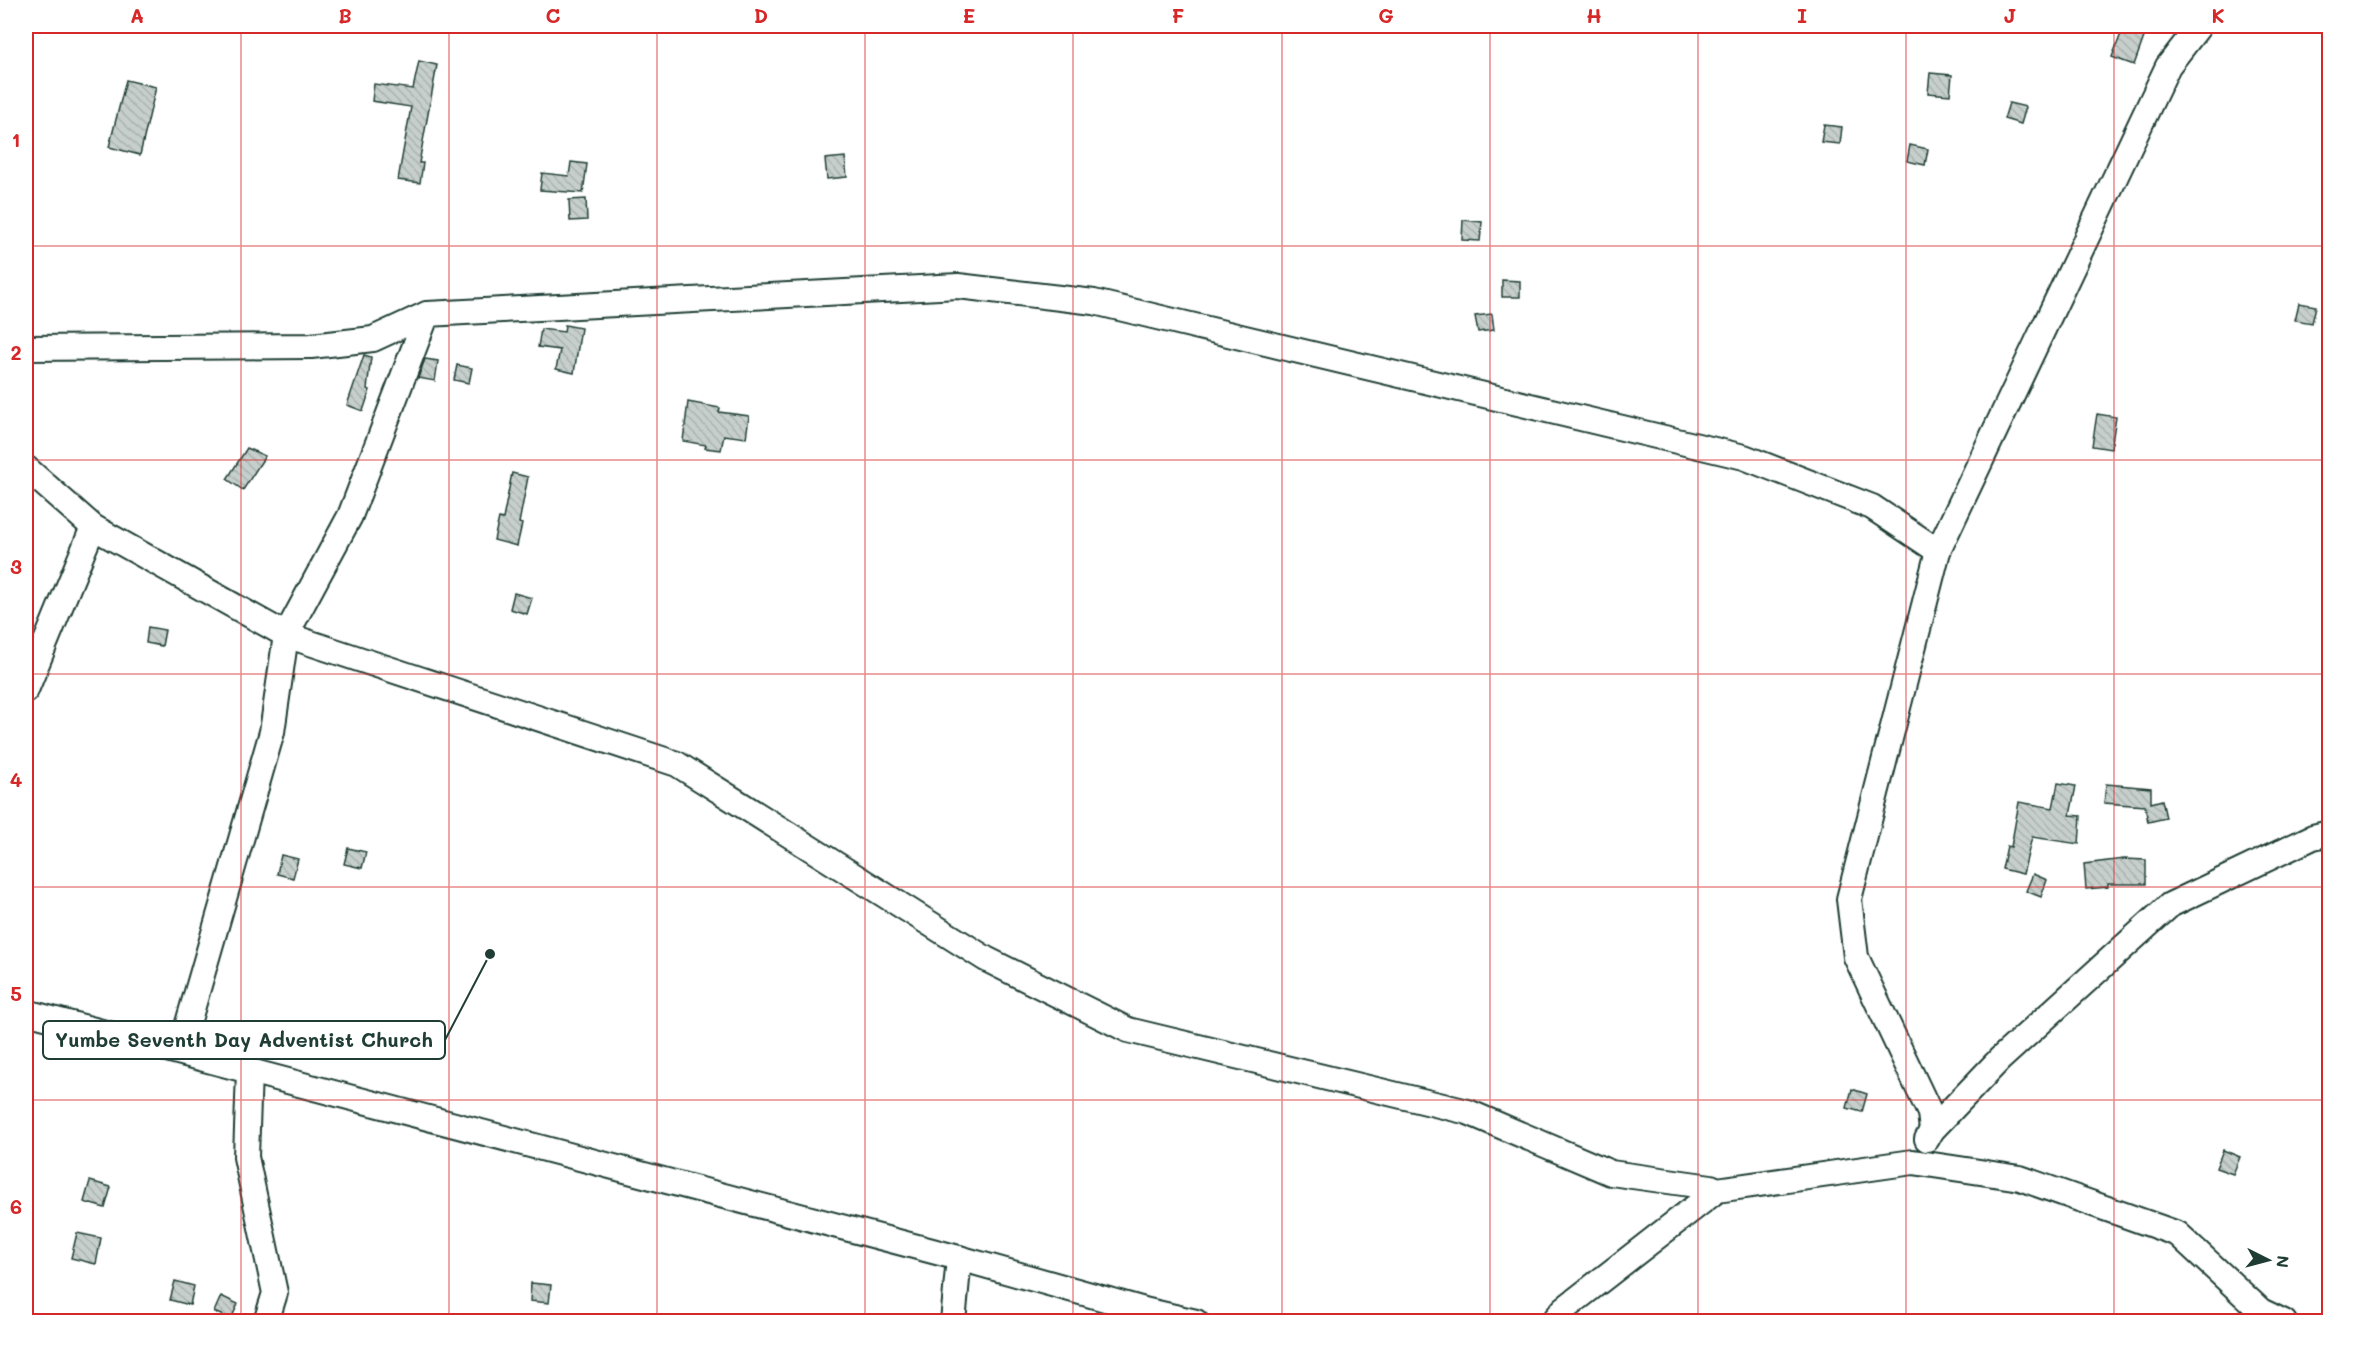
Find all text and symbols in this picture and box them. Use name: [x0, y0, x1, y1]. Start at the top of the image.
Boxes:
text: A: [130, 2, 144, 28]
text: B: [338, 2, 352, 28]
text: C: [546, 2, 561, 28]
text: D: [754, 2, 768, 28]
text: E: [963, 2, 975, 28]
text: F: [1172, 2, 1185, 28]
text: G: [1378, 2, 1394, 28]
text: H: [1586, 2, 1602, 28]
text: I: [1797, 2, 1807, 28]
text: J: [2003, 2, 2017, 28]
text: K: [2211, 2, 2225, 28]
text: 1: [12, 126, 20, 152]
text: 2: [10, 339, 22, 365]
text: 3: [10, 553, 22, 579]
text: 4: [10, 766, 23, 792]
text: 5: [10, 980, 22, 1006]
callout: Yumbe Seventh Day Adventist Church: [43, 1021, 445, 1059]
text: Yumbe Seventh Day Adventist Church: [55, 1026, 433, 1052]
text: 6: [10, 1193, 22, 1219]
north arrow: [2238, 1230, 2298, 1290]
text: N: [2272, 1254, 2294, 1269]

